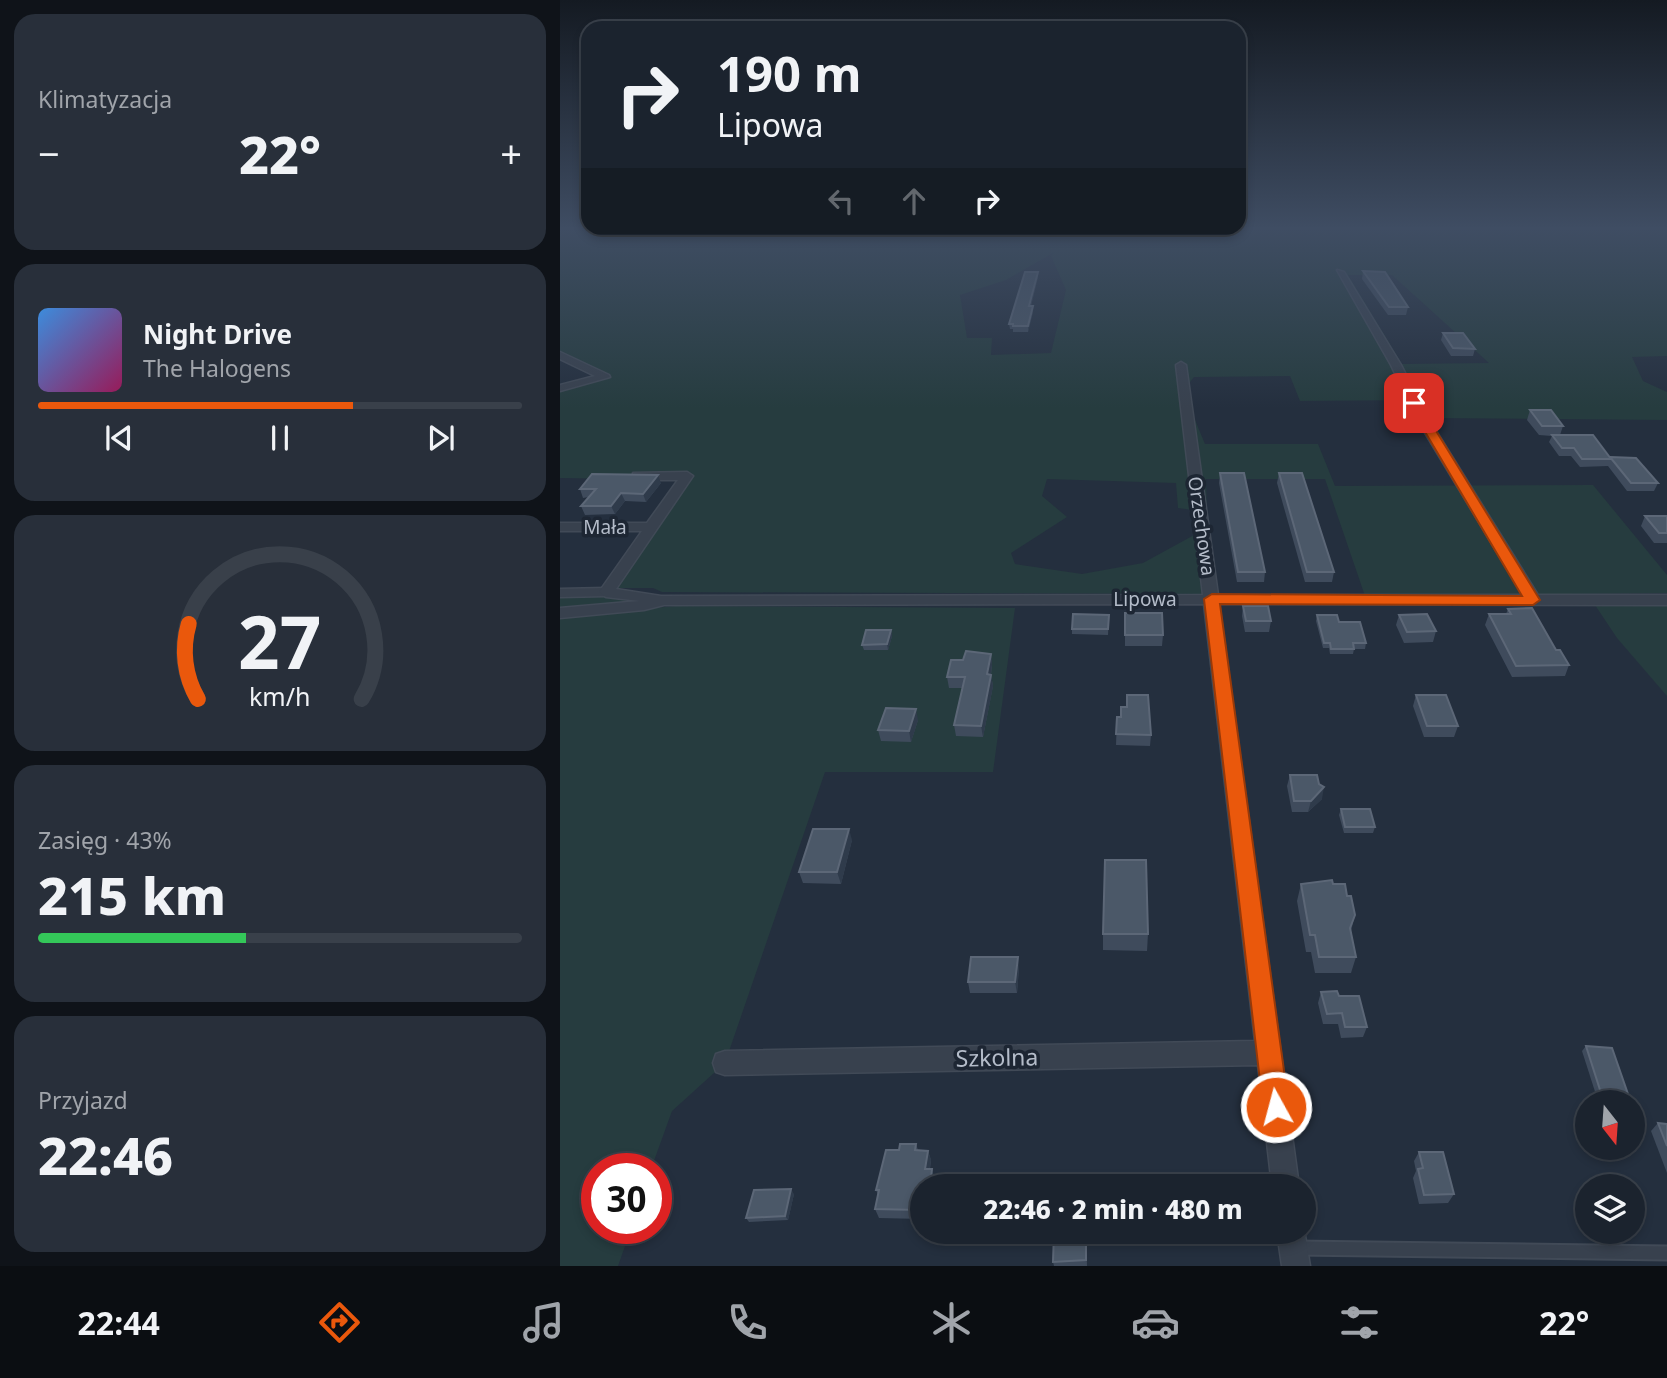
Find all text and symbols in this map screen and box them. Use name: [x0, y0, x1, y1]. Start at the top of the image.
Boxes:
text: 190 m: [717, 40, 862, 106]
icon: right: [602, 49, 693, 140]
text: Klimatyzacja: [38, 83, 172, 115]
text: Lipowa: [717, 103, 824, 146]
text: 22°: [239, 118, 321, 189]
text: −: [38, 127, 60, 179]
text: +: [500, 127, 522, 179]
icon: left: [822, 182, 860, 220]
icon: ahead: [895, 182, 933, 220]
icon: right: [968, 182, 1006, 220]
text: Night Drive: [143, 316, 292, 352]
text: The Halogens: [143, 352, 291, 384]
pin: [1384, 373, 1444, 433]
icon: arrive: [1395, 384, 1433, 422]
icon: previous: [100, 419, 138, 457]
icon: pause: [261, 419, 299, 457]
icon: next: [422, 419, 460, 457]
street label: Orzechowa: [1182, 475, 1222, 577]
street label: Mała: [583, 514, 627, 540]
street label: Lipowa: [1113, 586, 1177, 612]
text: 27: [238, 591, 322, 690]
text: km/h: [249, 679, 311, 713]
text: Zasięg · 43%: [38, 824, 172, 856]
text: 215 km: [38, 859, 226, 930]
street label: Szkolna: [955, 1040, 1039, 1074]
position arrow: [1239, 1070, 1313, 1144]
text: Przyjazd: [38, 1084, 128, 1116]
north arrow: [1575, 1090, 1645, 1160]
map controls: [1575, 1090, 1645, 1244]
text: 22:46: [38, 1119, 173, 1190]
speed limit sign: 30: [581, 1153, 672, 1244]
button: layers: [1575, 1174, 1645, 1244]
text: 22:46 · 2 min · 480 m: [983, 1191, 1243, 1227]
icon: directions: [315, 1298, 364, 1347]
icon: music: [519, 1298, 568, 1347]
icon: phone: [723, 1298, 772, 1347]
icon: climate: [927, 1298, 976, 1347]
icon: car: [1131, 1298, 1180, 1347]
icon: filters: [1335, 1298, 1384, 1347]
text: 22:44: [78, 1301, 160, 1344]
text: 22°: [1539, 1301, 1589, 1344]

